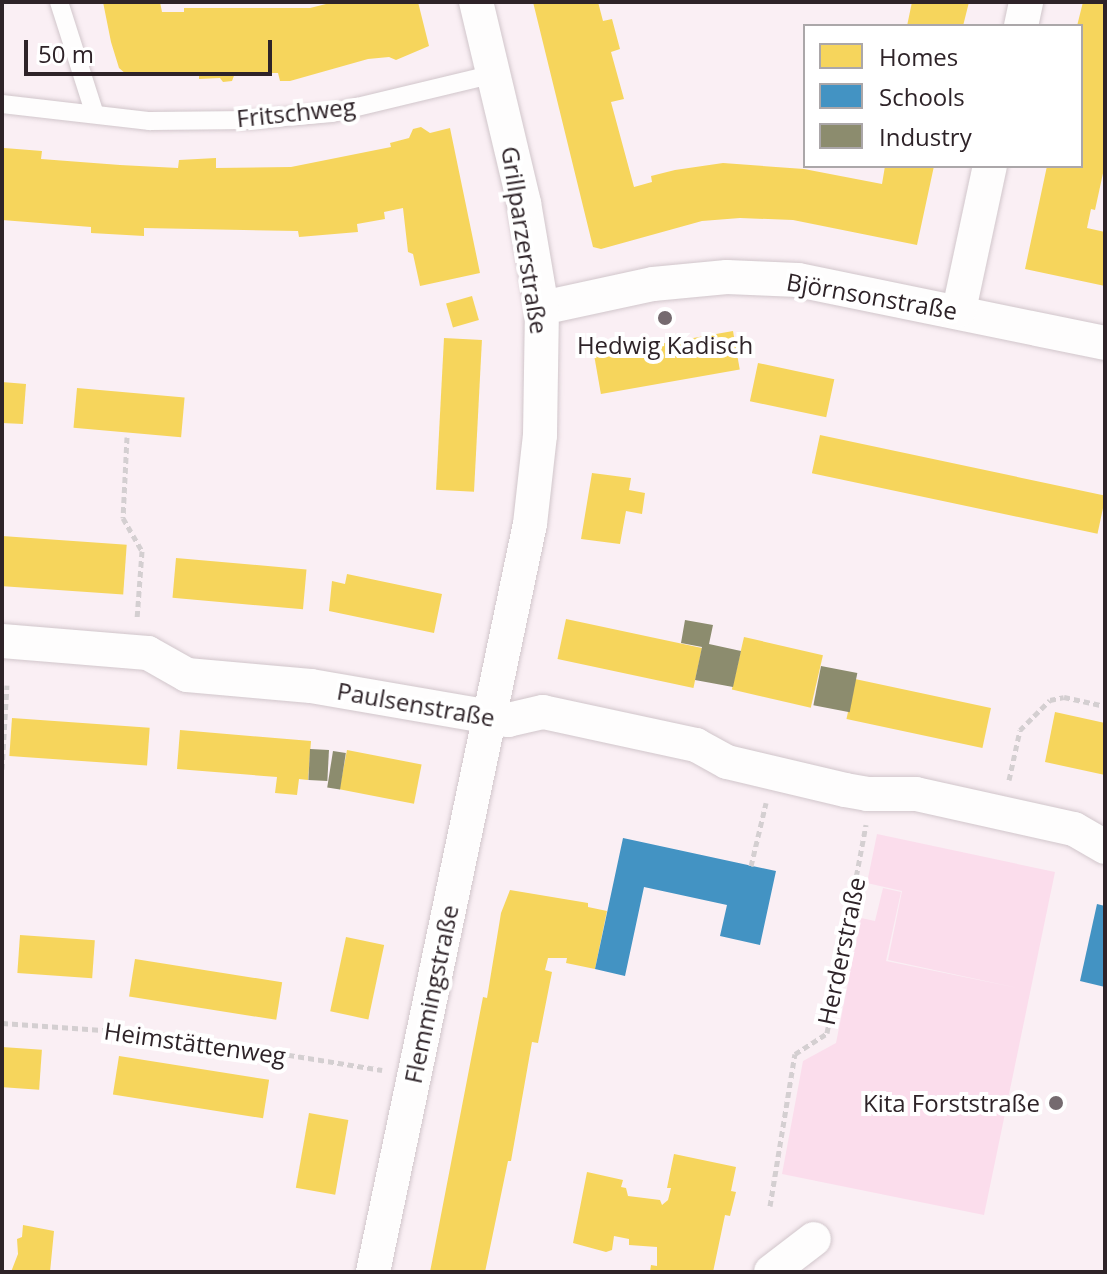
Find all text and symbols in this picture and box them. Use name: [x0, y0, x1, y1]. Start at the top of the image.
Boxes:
scale bar: [28, 24, 276, 74]
legend: [803, 24, 1083, 168]
text: 50 m: [38, 37, 94, 70]
text: Homes: [879, 40, 958, 73]
text: Schools: [879, 80, 965, 113]
street label: Fritschweg: [235, 91, 357, 133]
text: Industry: [879, 120, 972, 153]
street label: Grillparzerstraße: [496, 144, 554, 336]
street label: Björnsonstraße: [784, 267, 960, 325]
marker: Hedwig Kadisch: [656, 309, 674, 327]
place label: Hedwig Kadisch: [577, 331, 753, 359]
street label: Paulsenstraße: [335, 676, 497, 732]
street label: Herderstraße: [811, 874, 871, 1028]
street label: Flemmingstraße: [398, 902, 464, 1086]
street label: Heimstättenweg: [102, 1016, 288, 1070]
place label: Kita Forststraße: [863, 1089, 1040, 1117]
marker: Kita Forststraße: [1047, 1094, 1065, 1112]

